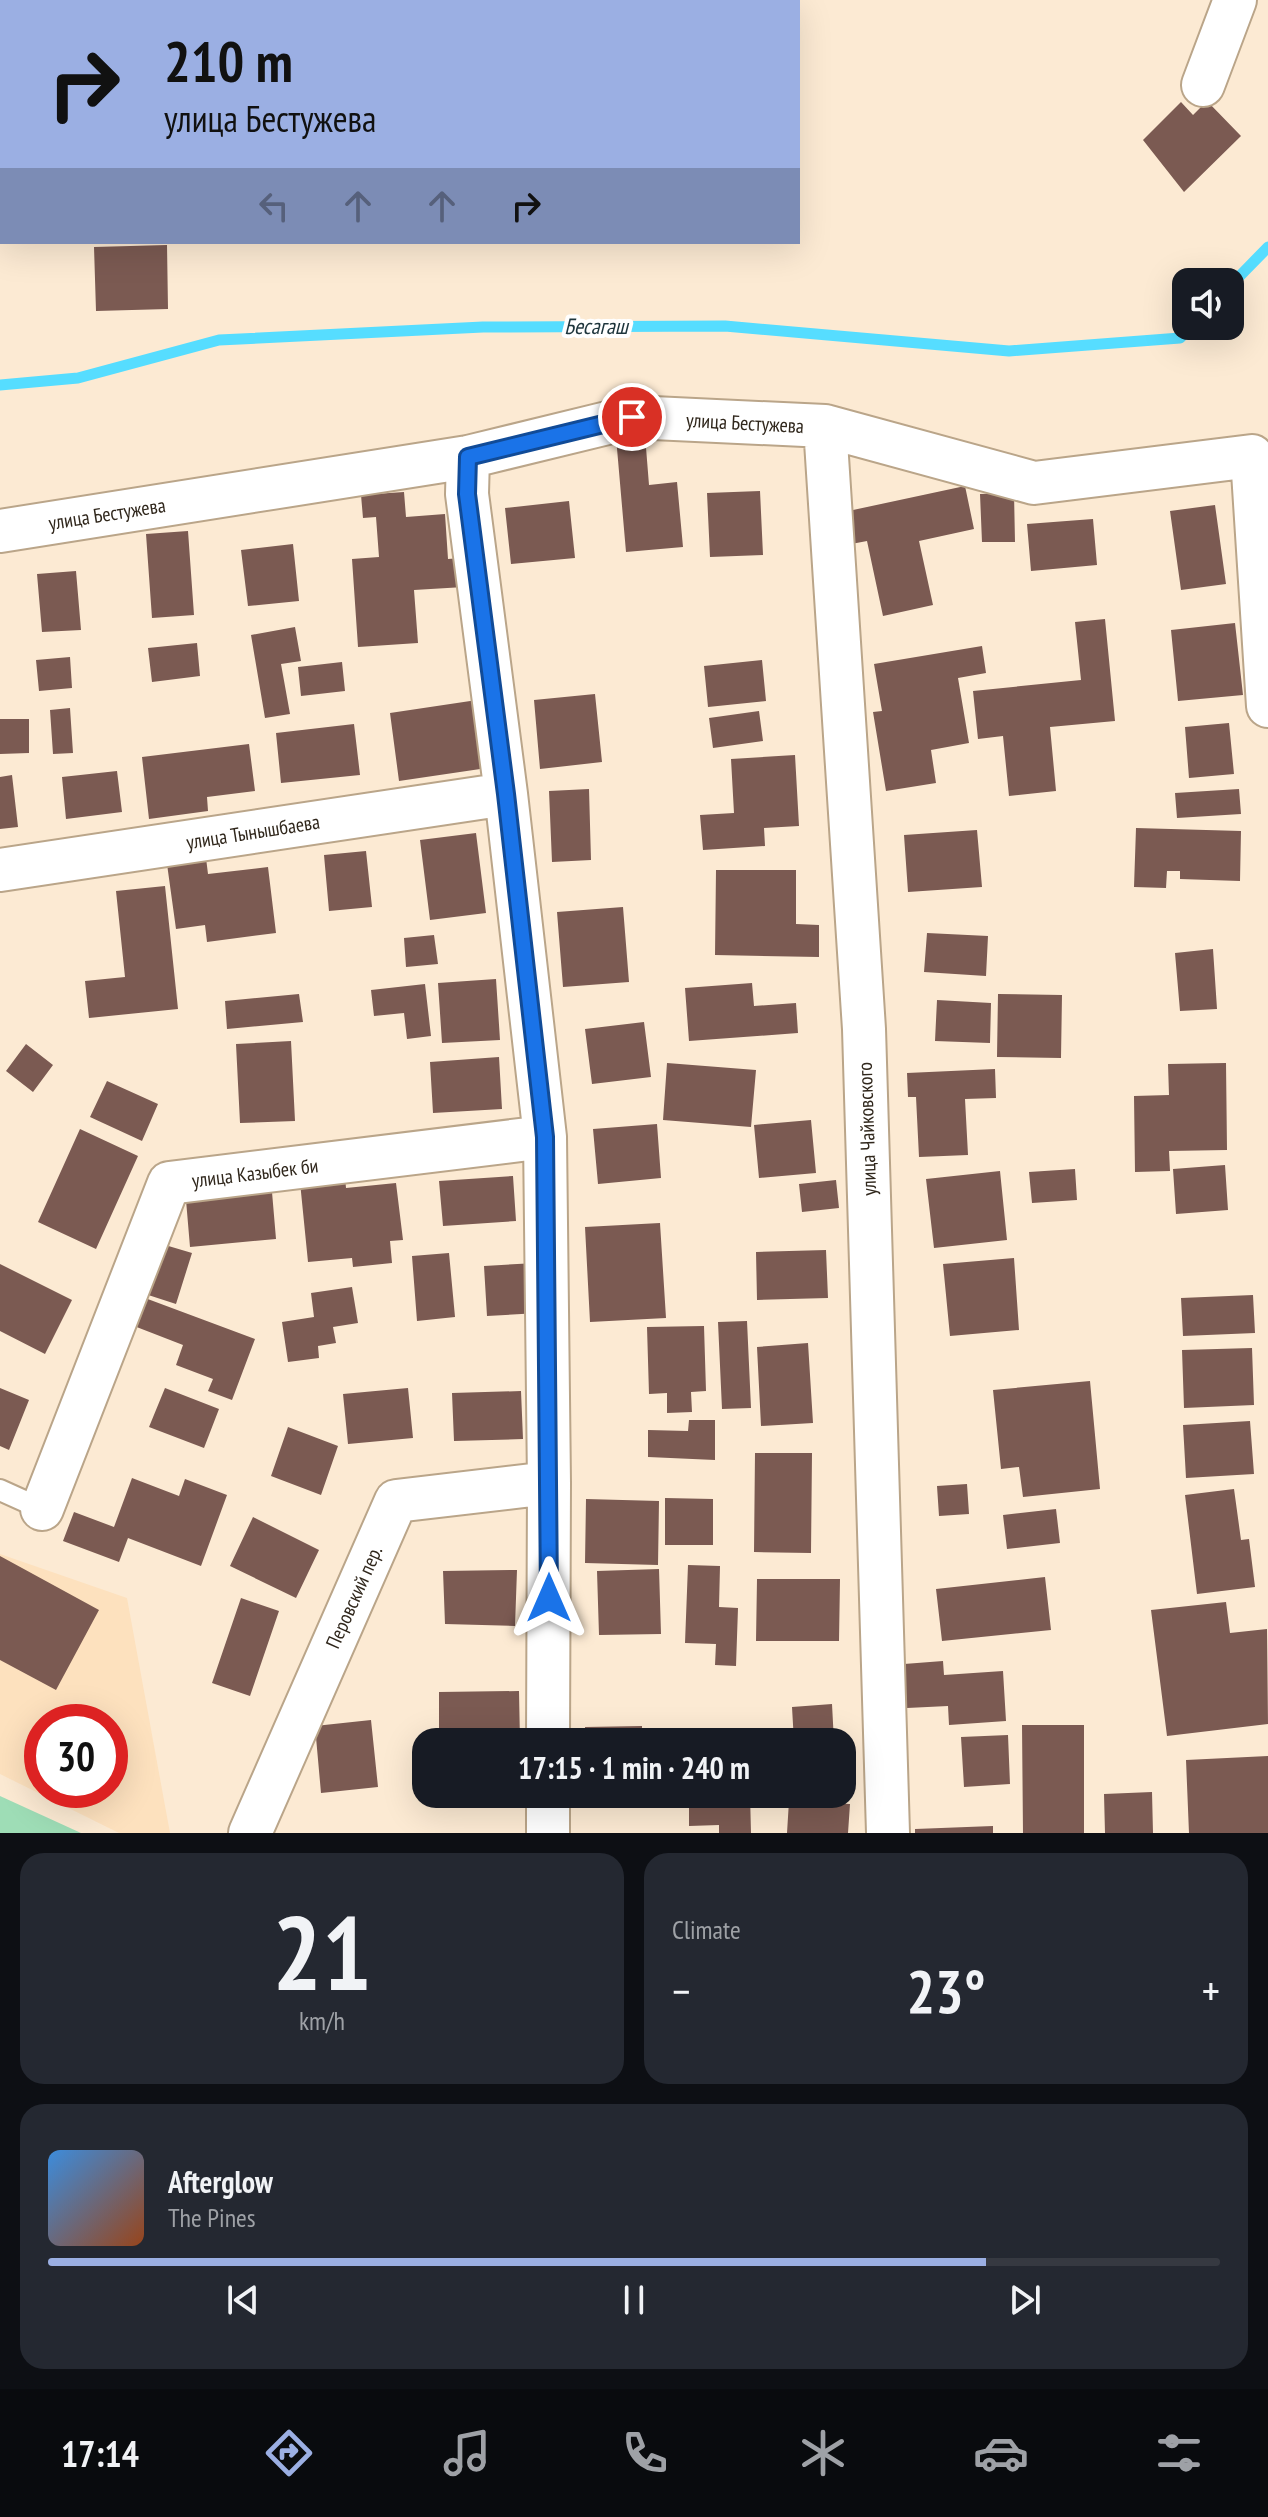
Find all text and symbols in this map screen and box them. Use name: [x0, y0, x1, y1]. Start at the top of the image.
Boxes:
text: 210 m: [164, 25, 293, 97]
icon: right: [32, 32, 136, 136]
text: улица Бестужева: [164, 95, 376, 142]
icon: left: [252, 184, 296, 228]
icon: ahead: [336, 184, 380, 228]
icon: ahead: [420, 184, 464, 228]
icon: right: [504, 184, 548, 228]
map controls: [1172, 268, 1244, 340]
button: sound: [1172, 268, 1244, 340]
water label: Бесагаш: [564, 312, 630, 340]
pin: [598, 383, 666, 451]
icon: arrive: [610, 395, 654, 439]
street label: улица Бестужева: [685, 407, 805, 439]
street label: улица Бестужева: [47, 492, 167, 536]
street label: улица Тынышбаева: [184, 809, 322, 855]
street label: улица Чайковского: [852, 1062, 882, 1196]
street label: улица Казыбек би: [190, 1152, 320, 1194]
street label: Перовский пер.: [320, 1542, 388, 1652]
position arrow: [507, 1556, 591, 1640]
speed limit sign: 30: [24, 1704, 128, 1808]
text: 17:15 · 1 min · 240 m: [518, 1748, 750, 1787]
text: 21: [272, 1884, 372, 2019]
text: Climate: [672, 1913, 741, 1946]
text: 23°: [906, 1952, 986, 2030]
text: −: [672, 1962, 690, 2019]
text: +: [1202, 1962, 1220, 2019]
text: km/h: [299, 2004, 345, 2037]
text: Afterglow: [168, 2162, 273, 2201]
text: The Pines: [168, 2201, 256, 2234]
icon: previous: [221, 2278, 265, 2322]
icon: pause: [612, 2278, 656, 2322]
icon: next: [1003, 2278, 1047, 2322]
icon: directions: [261, 2425, 317, 2481]
icon: music: [439, 2425, 495, 2481]
icon: phone: [617, 2425, 673, 2481]
icon: climate: [795, 2425, 851, 2481]
icon: car: [973, 2425, 1029, 2481]
icon: filters: [1151, 2425, 1207, 2481]
text: 17:14: [61, 2430, 139, 2477]

